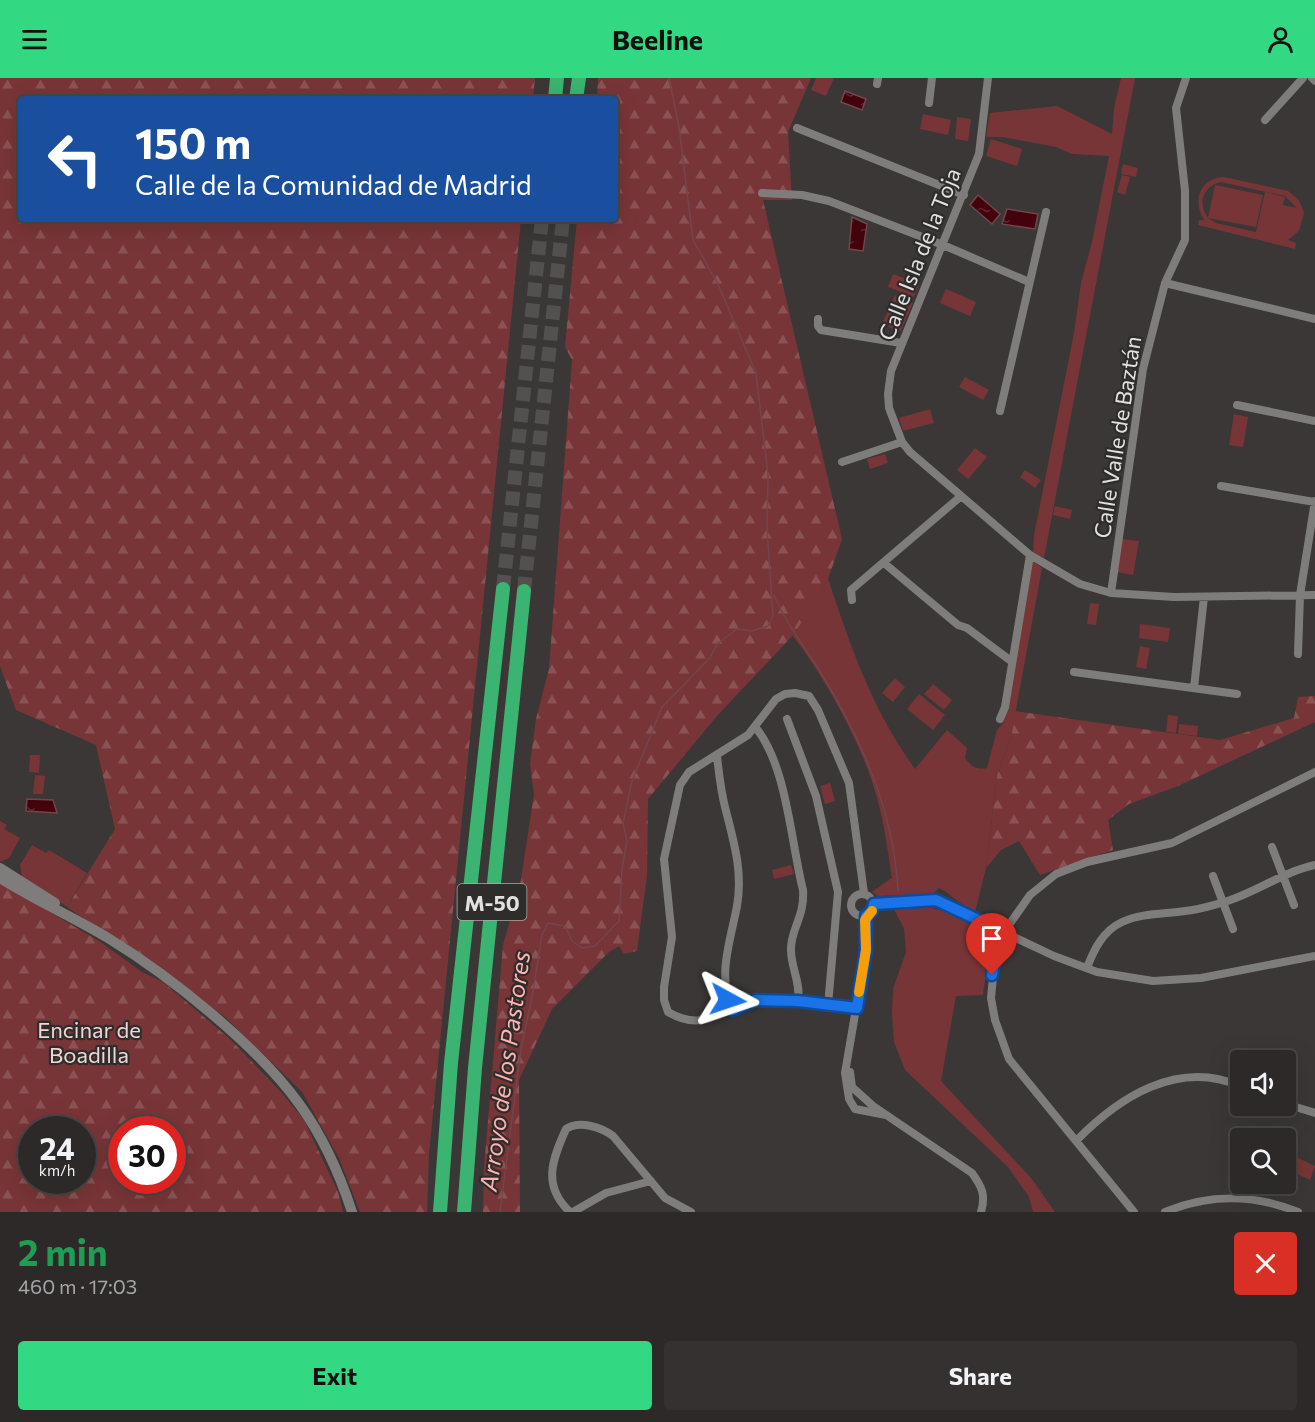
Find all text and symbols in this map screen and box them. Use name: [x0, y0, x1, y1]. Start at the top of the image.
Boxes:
icon: menu: [18, 23, 51, 56]
text: Beeline: [612, 23, 703, 56]
icon: person: [1264, 23, 1297, 56]
text: 150 m: [135, 116, 251, 168]
icon: left: [36, 120, 114, 198]
street label: Calle Isla de la Toja: [872, 164, 966, 344]
text: Calle de la Comunidad de Madrid: [135, 168, 532, 201]
street label: Calle Valle de Baztán: [1088, 334, 1146, 540]
road number: M-50: [458, 884, 526, 920]
pin: [966, 913, 1017, 975]
icon: arrive: [975, 922, 1008, 955]
water label: Arroyo de los Pastores: [473, 949, 535, 1194]
position arrow: [696, 968, 760, 1032]
park label: Encinar de Boadilla: [37, 1016, 141, 1068]
map controls: [1230, 1050, 1296, 1194]
button: sound: [1230, 1050, 1296, 1116]
speed limit sign: 30: [108, 1116, 186, 1194]
button: search: [1230, 1128, 1296, 1194]
text: 24: [39, 1129, 75, 1166]
text: km/h: [39, 1161, 75, 1179]
text: 2 min: [18, 1229, 108, 1273]
button: close: [1234, 1232, 1297, 1295]
text: 460 m · 17:03: [18, 1274, 137, 1298]
button: Exit: [18, 1341, 652, 1410]
button: Share: [664, 1341, 1297, 1410]

